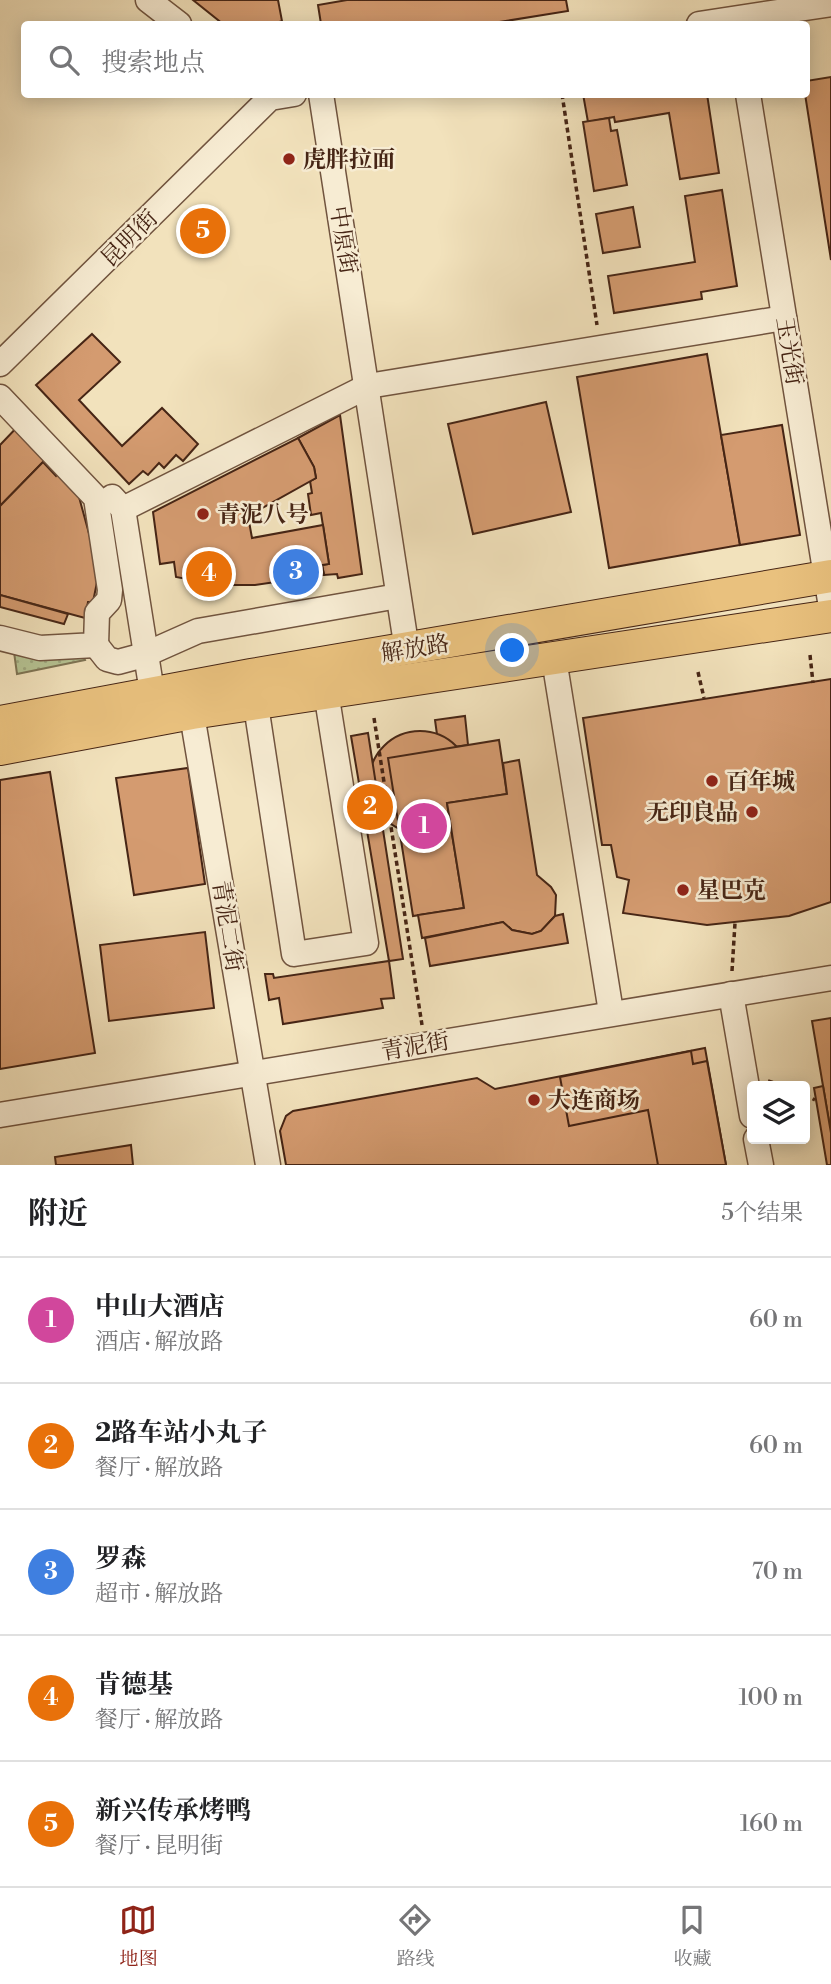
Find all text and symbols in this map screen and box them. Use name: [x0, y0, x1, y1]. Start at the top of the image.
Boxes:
search box: [21, 21, 810, 98]
icon: search: [45, 41, 83, 79]
text: 搜索地点: [101, 47, 205, 79]
place label: 虎胖拉面: [303, 146, 395, 174]
marker: 虎胖拉面: [281, 151, 297, 167]
street label: 昆明街: [95, 204, 164, 273]
street label: 中原街: [324, 204, 362, 276]
pin: 5: [180, 205, 226, 257]
street label: 玉光街: [770, 315, 808, 387]
place label: 青泥八号: [217, 501, 309, 529]
marker: 青泥八号: [195, 506, 211, 522]
pin: 3: [273, 546, 319, 598]
pin: 4: [186, 548, 232, 600]
street label: 解放路: [379, 630, 451, 668]
your location: [495, 633, 529, 667]
place label: 百年城: [726, 768, 795, 796]
marker: 百年城: [704, 773, 720, 789]
pin: 2: [347, 781, 393, 833]
place label: 无印良品: [646, 799, 738, 827]
pin: 1: [401, 800, 447, 852]
marker: 无印良品: [744, 804, 760, 820]
place label: 星巴克: [697, 877, 766, 905]
street label: 青泥二街: [206, 879, 248, 974]
marker: 星巴克: [675, 882, 691, 898]
street label: 青泥街: [379, 1027, 452, 1067]
map controls: [747, 1081, 810, 1144]
button: layers: [747, 1081, 810, 1144]
place label: 大连商场: [548, 1087, 640, 1115]
marker: 大连商场: [526, 1092, 542, 1108]
text: 附近: [28, 1195, 88, 1233]
text: 5个结果: [721, 1199, 803, 1227]
text: 中山大酒店: [95, 1291, 225, 1323]
text: 1: [45, 1306, 57, 1334]
text: 60 m: [749, 1306, 803, 1334]
text: 酒店 · 解放路: [95, 1328, 223, 1356]
text: 2路车站小丸子: [95, 1417, 267, 1449]
text: 2: [44, 1432, 58, 1460]
text: 60 m: [749, 1432, 803, 1460]
text: 餐厅 · 解放路: [95, 1454, 223, 1482]
text: 罗森: [95, 1543, 147, 1575]
text: 3: [44, 1558, 58, 1586]
text: 70 m: [752, 1558, 803, 1586]
text: 超市 · 解放路: [95, 1580, 223, 1608]
text: 肯德基: [95, 1669, 173, 1701]
text: 4: [43, 1684, 59, 1712]
text: 100 m: [738, 1684, 803, 1712]
text: 餐厅 · 解放路: [95, 1706, 223, 1734]
text: 新兴传承烤鸭: [95, 1795, 251, 1827]
text: 5: [44, 1810, 58, 1838]
text: 160 m: [740, 1810, 803, 1838]
text: 餐厅 · 昆明街: [95, 1832, 223, 1860]
tab: 地图: [119, 1901, 158, 1971]
tab: 路线: [396, 1901, 435, 1971]
tab: 收藏: [673, 1901, 712, 1971]

